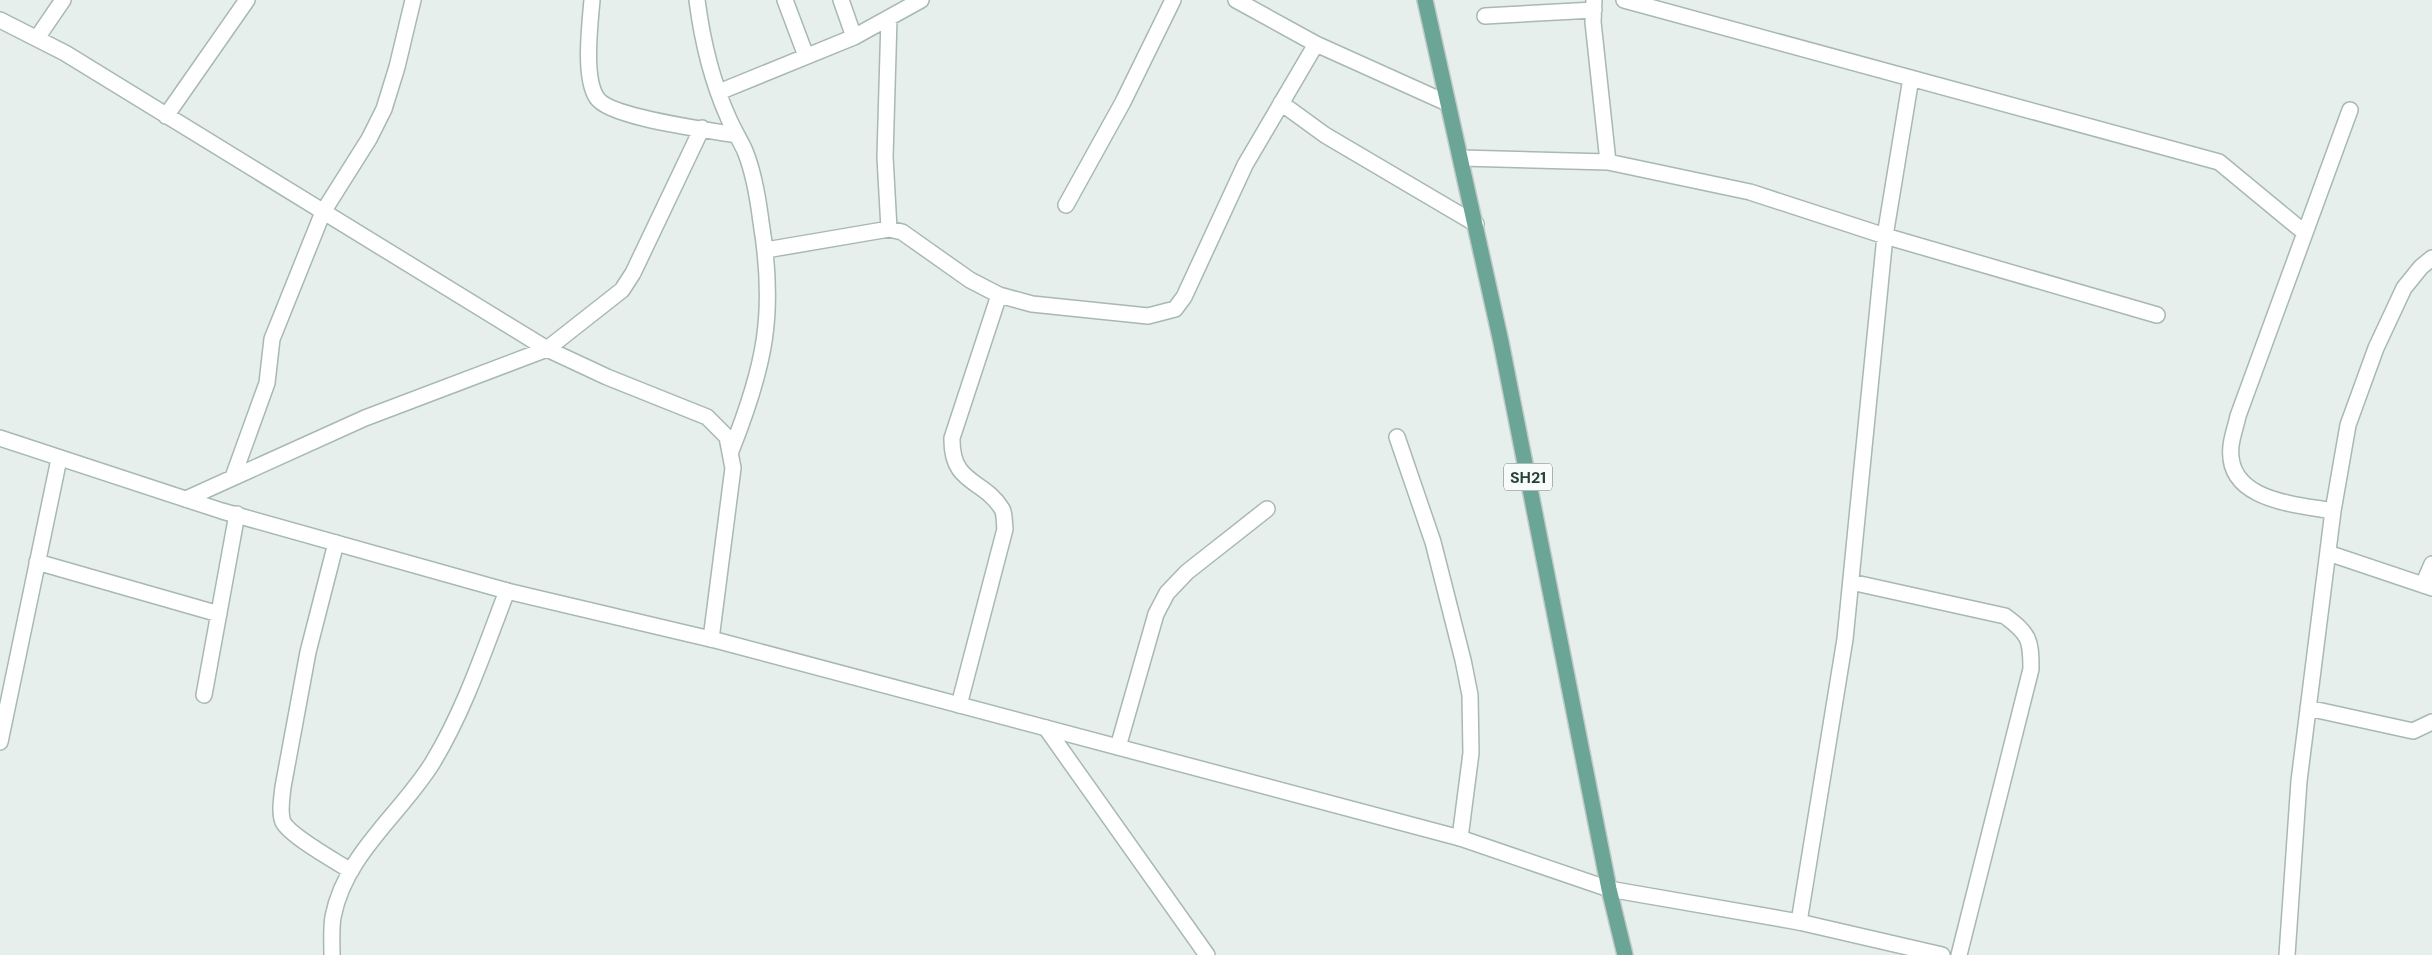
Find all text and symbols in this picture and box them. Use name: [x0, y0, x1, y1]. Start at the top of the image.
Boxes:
road number: SH21: [1504, 464, 1552, 491]

